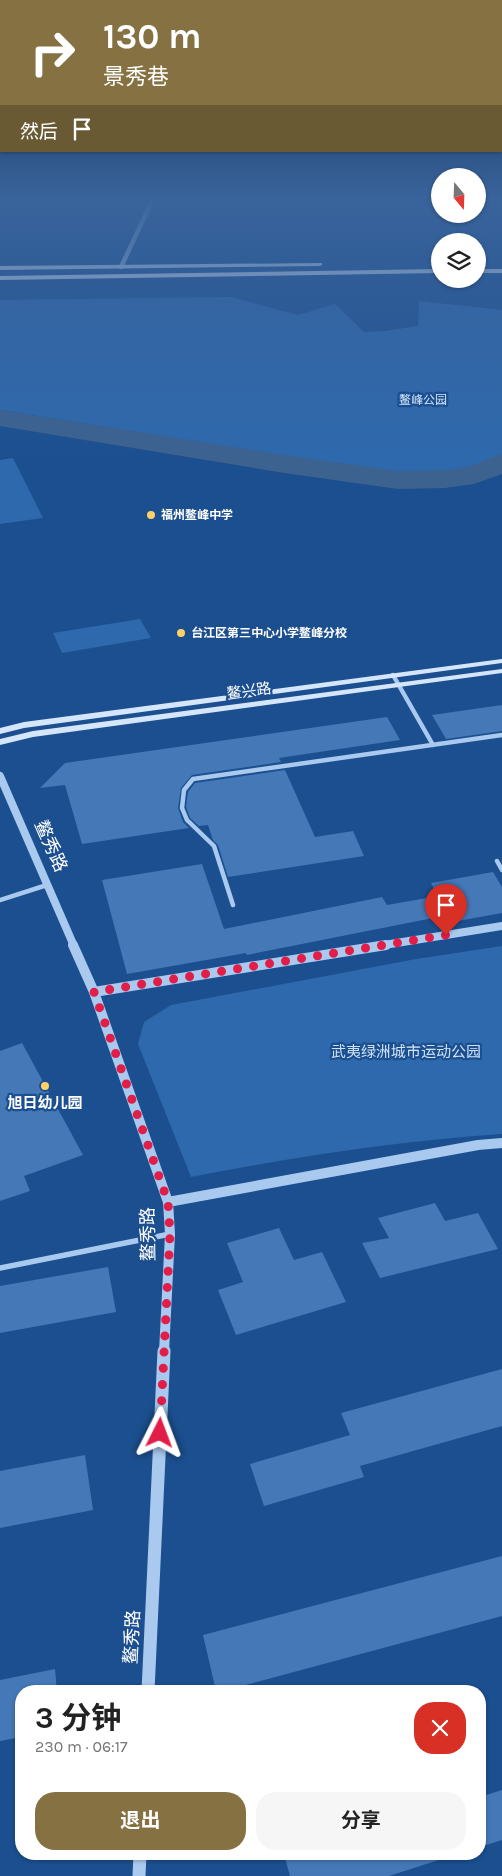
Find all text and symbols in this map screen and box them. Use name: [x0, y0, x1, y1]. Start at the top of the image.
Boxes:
text: 130 m: [103, 16, 201, 57]
icon: right: [20, 20, 85, 85]
text: 景秀巷: [103, 64, 169, 90]
icon: arrive: [68, 115, 96, 143]
text: 然后: [20, 121, 58, 143]
north arrow: [431, 168, 486, 222]
map controls: [431, 168, 486, 288]
button: layers: [431, 233, 486, 288]
park label: 鳌峰公园: [399, 393, 447, 407]
place label: 福州鳌峰中学: [161, 508, 233, 522]
marker: 福州鳌峰中学: [145, 509, 157, 521]
place label: 台江区第三中心小学鳌峰分校: [191, 626, 347, 640]
marker: 台江区第三中心小学鳌峰分校: [175, 627, 187, 639]
street label: 鳌兴路: [225, 679, 273, 703]
street label: 鳌秀路: [30, 817, 72, 875]
pin: [425, 884, 467, 935]
icon: arrive: [432, 891, 460, 919]
park label: 武夷绿洲城市运动公园: [331, 1043, 481, 1061]
marker: 旭日幼儿园: [39, 1080, 51, 1092]
place label: 旭日幼儿园: [7, 1094, 83, 1112]
street label: 鳌秀路: [137, 1207, 159, 1261]
position arrow: [133, 1406, 185, 1458]
street label: 鳌秀路: [120, 1609, 144, 1665]
text: 3 分钟: [35, 1700, 121, 1736]
button: close: [414, 1702, 466, 1754]
text: 230 m · 06:17: [35, 1737, 128, 1756]
button: 退出: [35, 1792, 246, 1850]
button: 分享: [256, 1792, 466, 1850]

